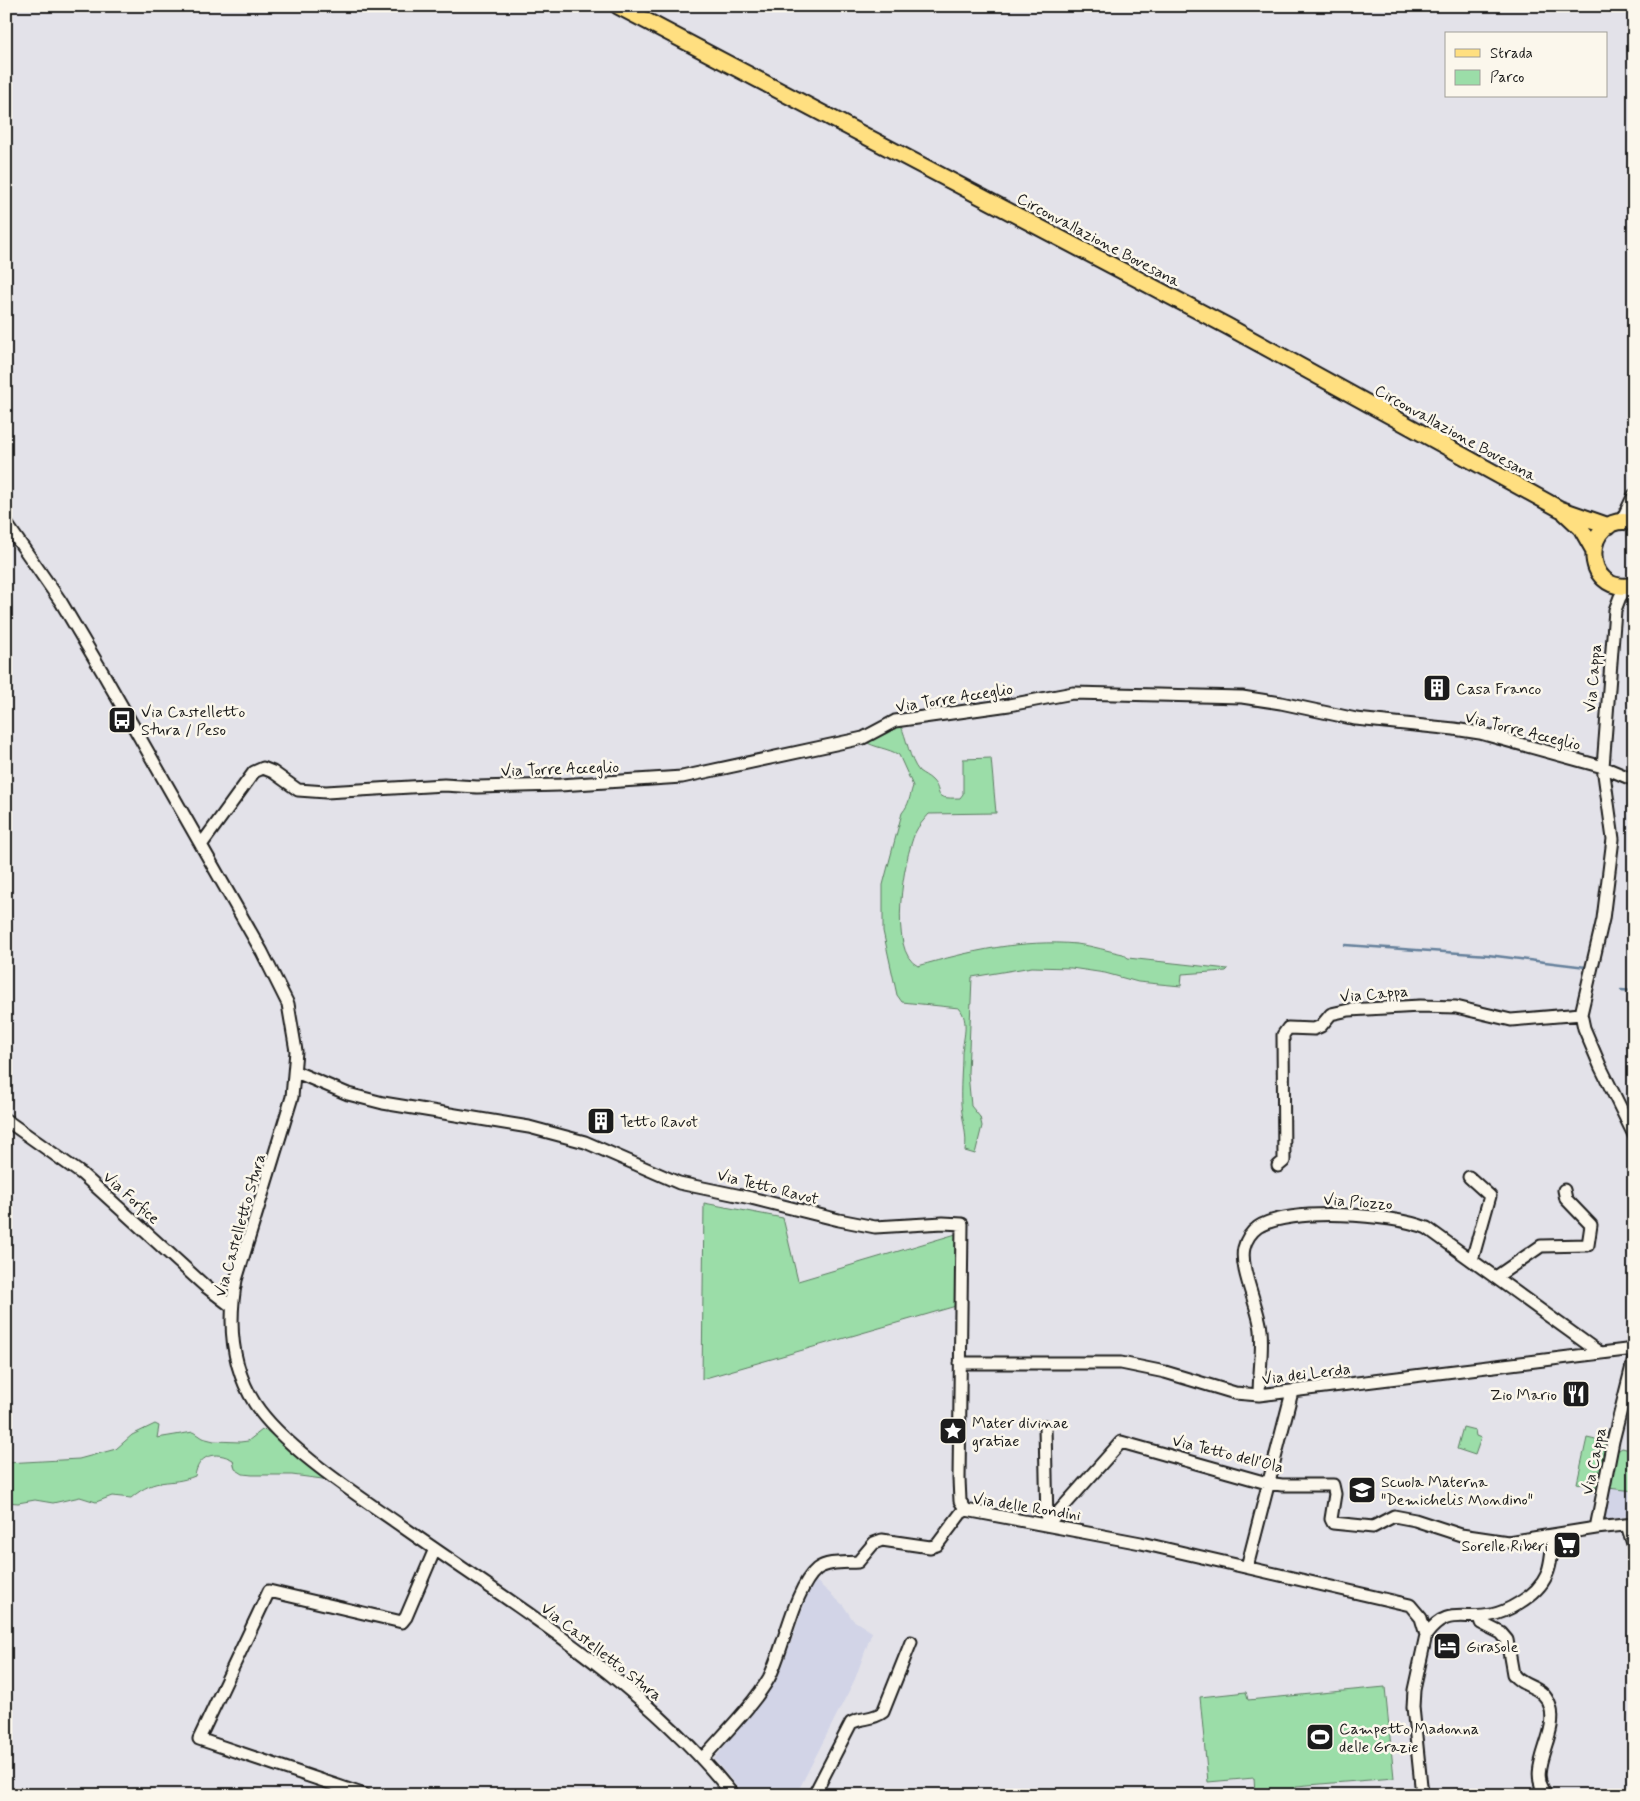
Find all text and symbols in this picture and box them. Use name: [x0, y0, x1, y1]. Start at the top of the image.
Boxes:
legend: [1445, 32, 1608, 98]
text: Strada: [1490, 44, 1533, 64]
text: Parco: [1490, 68, 1524, 88]
street label: Circonvallazione Bovesana: [1013, 188, 1184, 292]
street label: Circonvallazione Bovesana: [1371, 380, 1540, 487]
street label: Via Cappa: [1580, 643, 1607, 713]
building icon: Casa Franco: [1422, 673, 1452, 703]
street label: Via Torre Acceglio: [894, 679, 1015, 718]
place label: Casa Franco: [1456, 679, 1542, 700]
place label: Via Castelletto Stura / Peso: [141, 702, 246, 741]
bus stop icon: Via Castelletto Stura / Peso: [107, 705, 137, 735]
street label: Via Torre Acceglio: [1463, 707, 1583, 756]
street label: Via Torre Acceglio: [500, 757, 620, 782]
street label: Via Cappa: [1339, 981, 1409, 1008]
building icon: Tetto Ravot: [586, 1106, 616, 1136]
place label: Tetto Ravot: [620, 1112, 699, 1133]
street label: Via Castelletto Stura: [210, 1151, 271, 1300]
street label: Via Tetto Ravot: [715, 1165, 821, 1210]
street label: Via Forfice: [98, 1167, 164, 1229]
street label: Via Piozzo: [1323, 1190, 1393, 1215]
street label: Via dei Lerda: [1261, 1359, 1352, 1390]
restaurant icon: Zio Mario: [1561, 1379, 1591, 1409]
place label: Zio Mario: [1490, 1385, 1557, 1406]
place label: Mater divinae gratiae: [972, 1413, 1069, 1452]
place icon: Mater divinae gratiae: [938, 1416, 968, 1446]
street label: Via Cappa: [1577, 1426, 1612, 1497]
street label: Via Tetto dell'Ola: [1170, 1430, 1286, 1478]
place label: Scuola Materna "Demichelis Mondino": [1381, 1472, 1533, 1511]
school or university icon: Scuola Materna "Demichelis Mondino": [1347, 1475, 1377, 1505]
street label: Via delle Rondini: [971, 1489, 1083, 1526]
supermarket icon: Sorelle Riberi: [1552, 1530, 1582, 1560]
place label: Sorelle Riberi: [1462, 1536, 1548, 1557]
street label: Via Castelletto Stura: [536, 1598, 666, 1706]
hotel icon: Girasole: [1432, 1631, 1462, 1661]
place label: Girasole: [1466, 1637, 1519, 1658]
place label: Campetto Madonna delle Grazie: [1339, 1719, 1479, 1758]
sports icon: Campetto Madonna delle Grazie: [1305, 1722, 1335, 1752]

